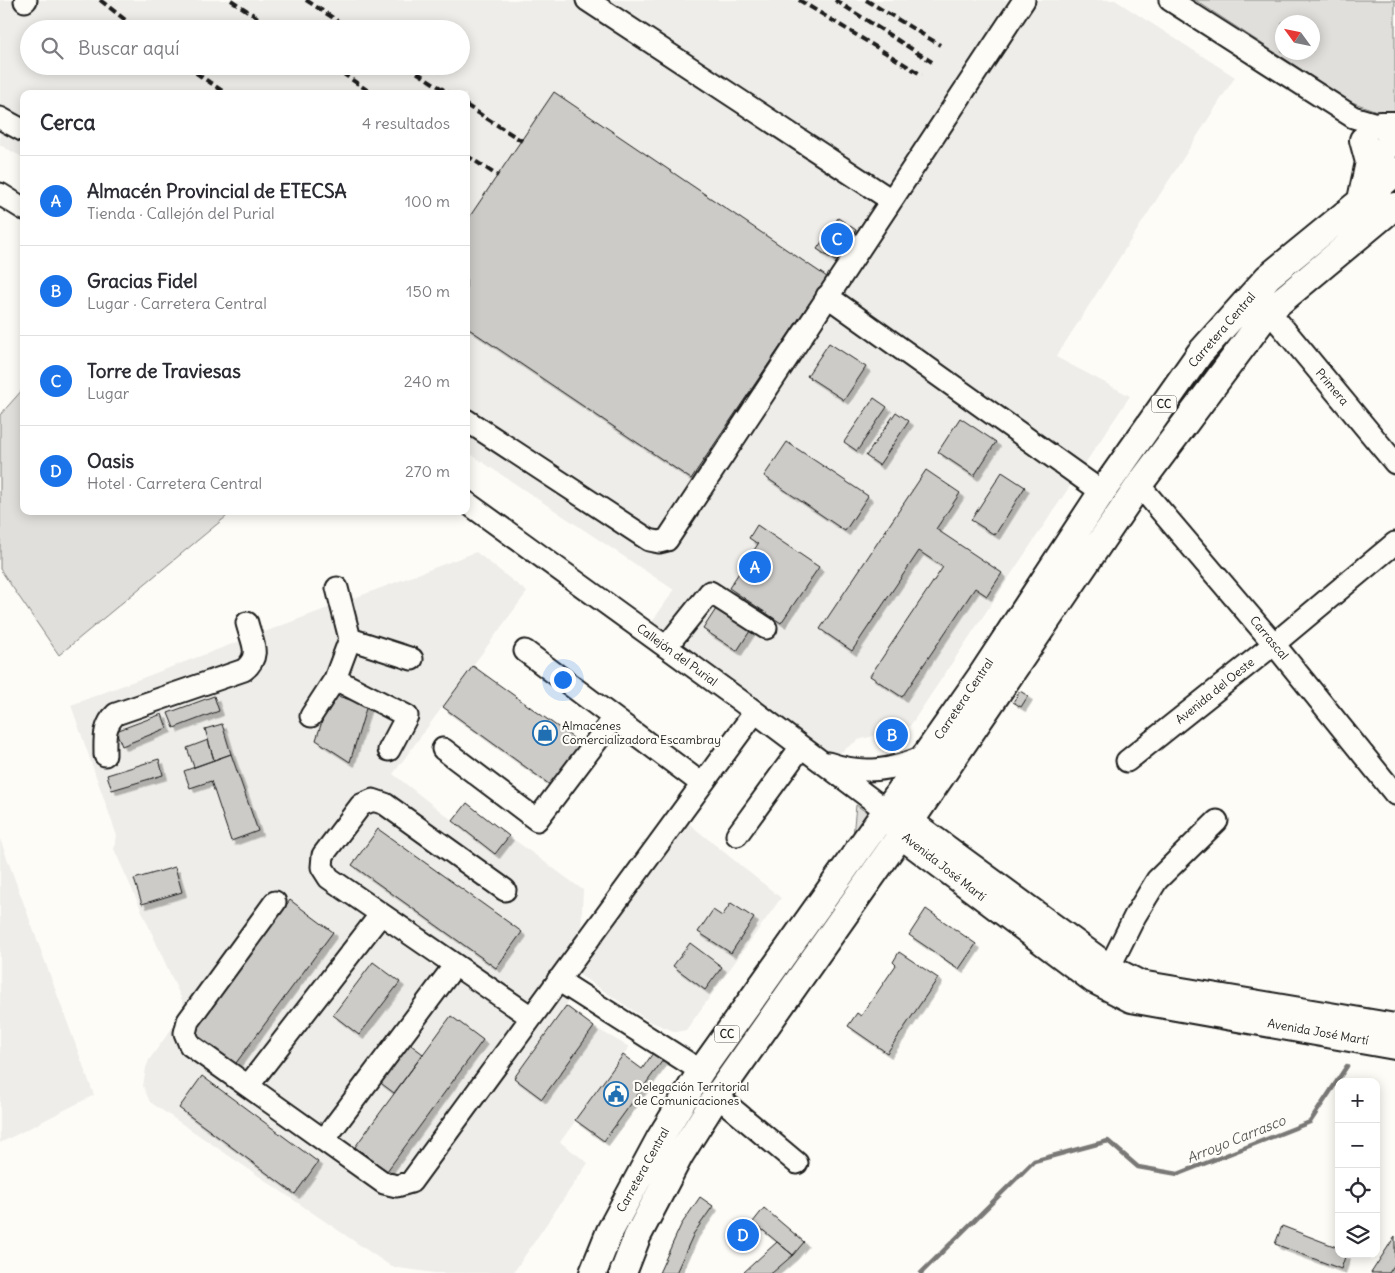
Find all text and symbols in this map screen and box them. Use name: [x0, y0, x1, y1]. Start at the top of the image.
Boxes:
north arrow: [1275, 15, 1320, 60]
search box: [20, 20, 470, 75]
icon: search: [38, 34, 66, 62]
text: Buscar aquí: [78, 36, 179, 60]
text: Cerca: [40, 109, 95, 136]
text: 4 resultados: [362, 113, 450, 133]
text: Almacén Provincial de ETECSA: [87, 179, 347, 203]
text: A: [51, 191, 61, 211]
text: 100 m: [405, 191, 450, 211]
text: Tienda · Callejón del Purial: [87, 203, 275, 223]
pin: C: [821, 220, 853, 258]
text: Gracias Fidel: [87, 269, 198, 293]
text: B: [51, 281, 61, 301]
text: 150 m: [406, 281, 450, 301]
street label: Carretera Central: [1185, 289, 1258, 370]
text: Lugar · Carretera Central: [87, 293, 267, 313]
text: Torre de Traviesas: [87, 359, 241, 383]
street label: Primera: [1313, 365, 1352, 408]
text: C: [51, 371, 61, 391]
text: 240 m: [404, 371, 450, 391]
text: Lugar: [87, 383, 129, 403]
road number: CC: [1152, 396, 1176, 412]
text: Oasis: [87, 449, 134, 473]
text: D: [50, 461, 62, 481]
text: 270 m: [405, 461, 450, 481]
text: Hotel · Carretera Central: [87, 473, 262, 493]
pin: A: [739, 548, 771, 586]
street label: Carrascal: [1247, 613, 1292, 662]
street label: Callejón del Purial: [634, 620, 721, 689]
street label: Avenida del Oeste: [1172, 654, 1257, 727]
street label: Carretera Central: [931, 655, 996, 742]
your location: [550, 667, 576, 693]
pin: B: [876, 716, 908, 754]
place label: Almacenes Comercializadora Escambray: [562, 718, 721, 747]
shop icon: Almacenes Comercializadora Escambray: [532, 720, 558, 746]
street label: Avenida José Martí: [899, 829, 989, 904]
street label: Avenida José Martí: [1267, 1015, 1370, 1048]
road number: CC: [714, 1026, 740, 1042]
map controls: [1335, 1078, 1380, 1258]
button: +: [1335, 1078, 1380, 1123]
place label: Delegación Territorial de Comunicaciones: [634, 1079, 749, 1108]
public building icon: Delegación Territorial de Comunicaciones: [603, 1081, 629, 1107]
water label: Arroyo Carrasco: [1184, 1111, 1289, 1167]
button: −: [1335, 1123, 1380, 1168]
street label: Carretera Central: [613, 1125, 672, 1215]
button: locate: [1335, 1168, 1380, 1213]
button: layers: [1335, 1213, 1380, 1258]
pin: D: [727, 1216, 759, 1254]

